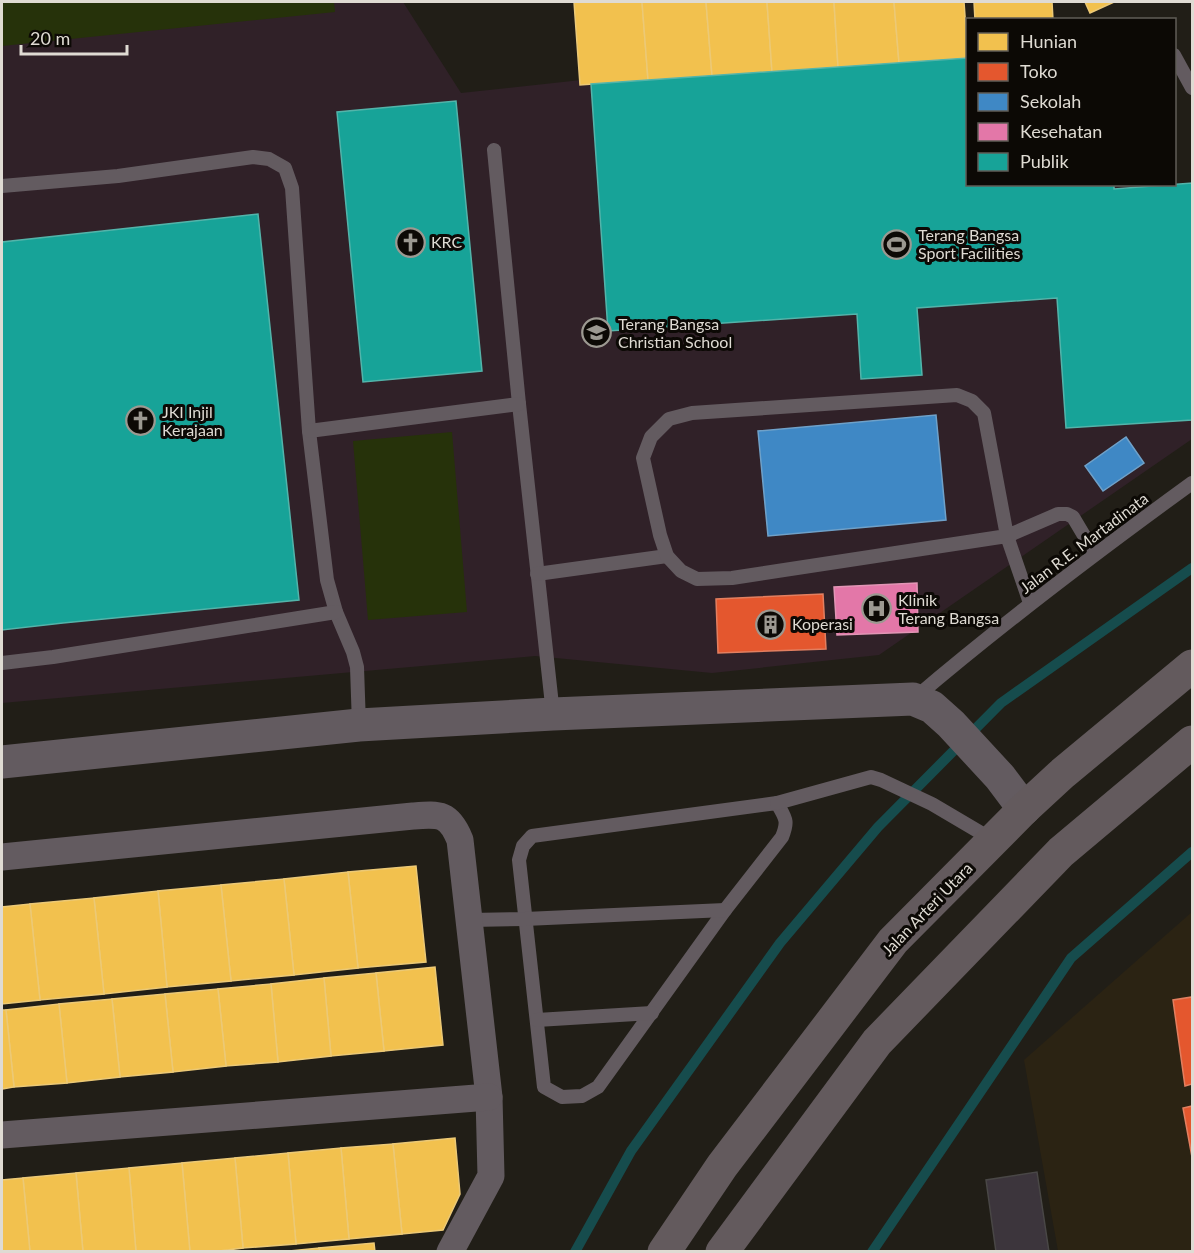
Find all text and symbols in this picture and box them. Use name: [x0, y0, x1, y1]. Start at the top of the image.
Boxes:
scale bar: [21, 18, 128, 56]
legend: [966, 18, 1176, 186]
text: 20 m: [30, 27, 70, 49]
text: Hunian: [1020, 30, 1077, 52]
text: Toko: [1020, 60, 1057, 82]
text: Sekolah: [1020, 90, 1081, 112]
text: Kesehatan: [1020, 120, 1102, 142]
text: Publik: [1020, 150, 1069, 172]
place label: Terang Bangsa Sport Facilities: [918, 225, 1020, 262]
church icon: KRC: [394, 226, 426, 258]
sports icon: Terang Bangsa Sport Facilities: [881, 228, 913, 260]
place label: KRC: [431, 232, 463, 251]
place label: Terang Bangsa Christian School: [618, 314, 732, 351]
school or university icon: Terang Bangsa Christian School: [581, 317, 613, 349]
place label: JKI Injil Kerajaan: [162, 402, 223, 439]
church icon: JKI Injil Kerajaan: [125, 405, 157, 437]
street label: Jalan R.E. Martadinata: [1016, 488, 1151, 597]
place label: Klinik Terang Bangsa: [898, 590, 999, 627]
hospital icon: Klinik Terang Bangsa: [861, 593, 893, 625]
building icon: Koperasi: [755, 608, 787, 640]
place label: Koperasi: [792, 614, 853, 633]
street label: Jalan Arteri Utara: [877, 858, 976, 959]

